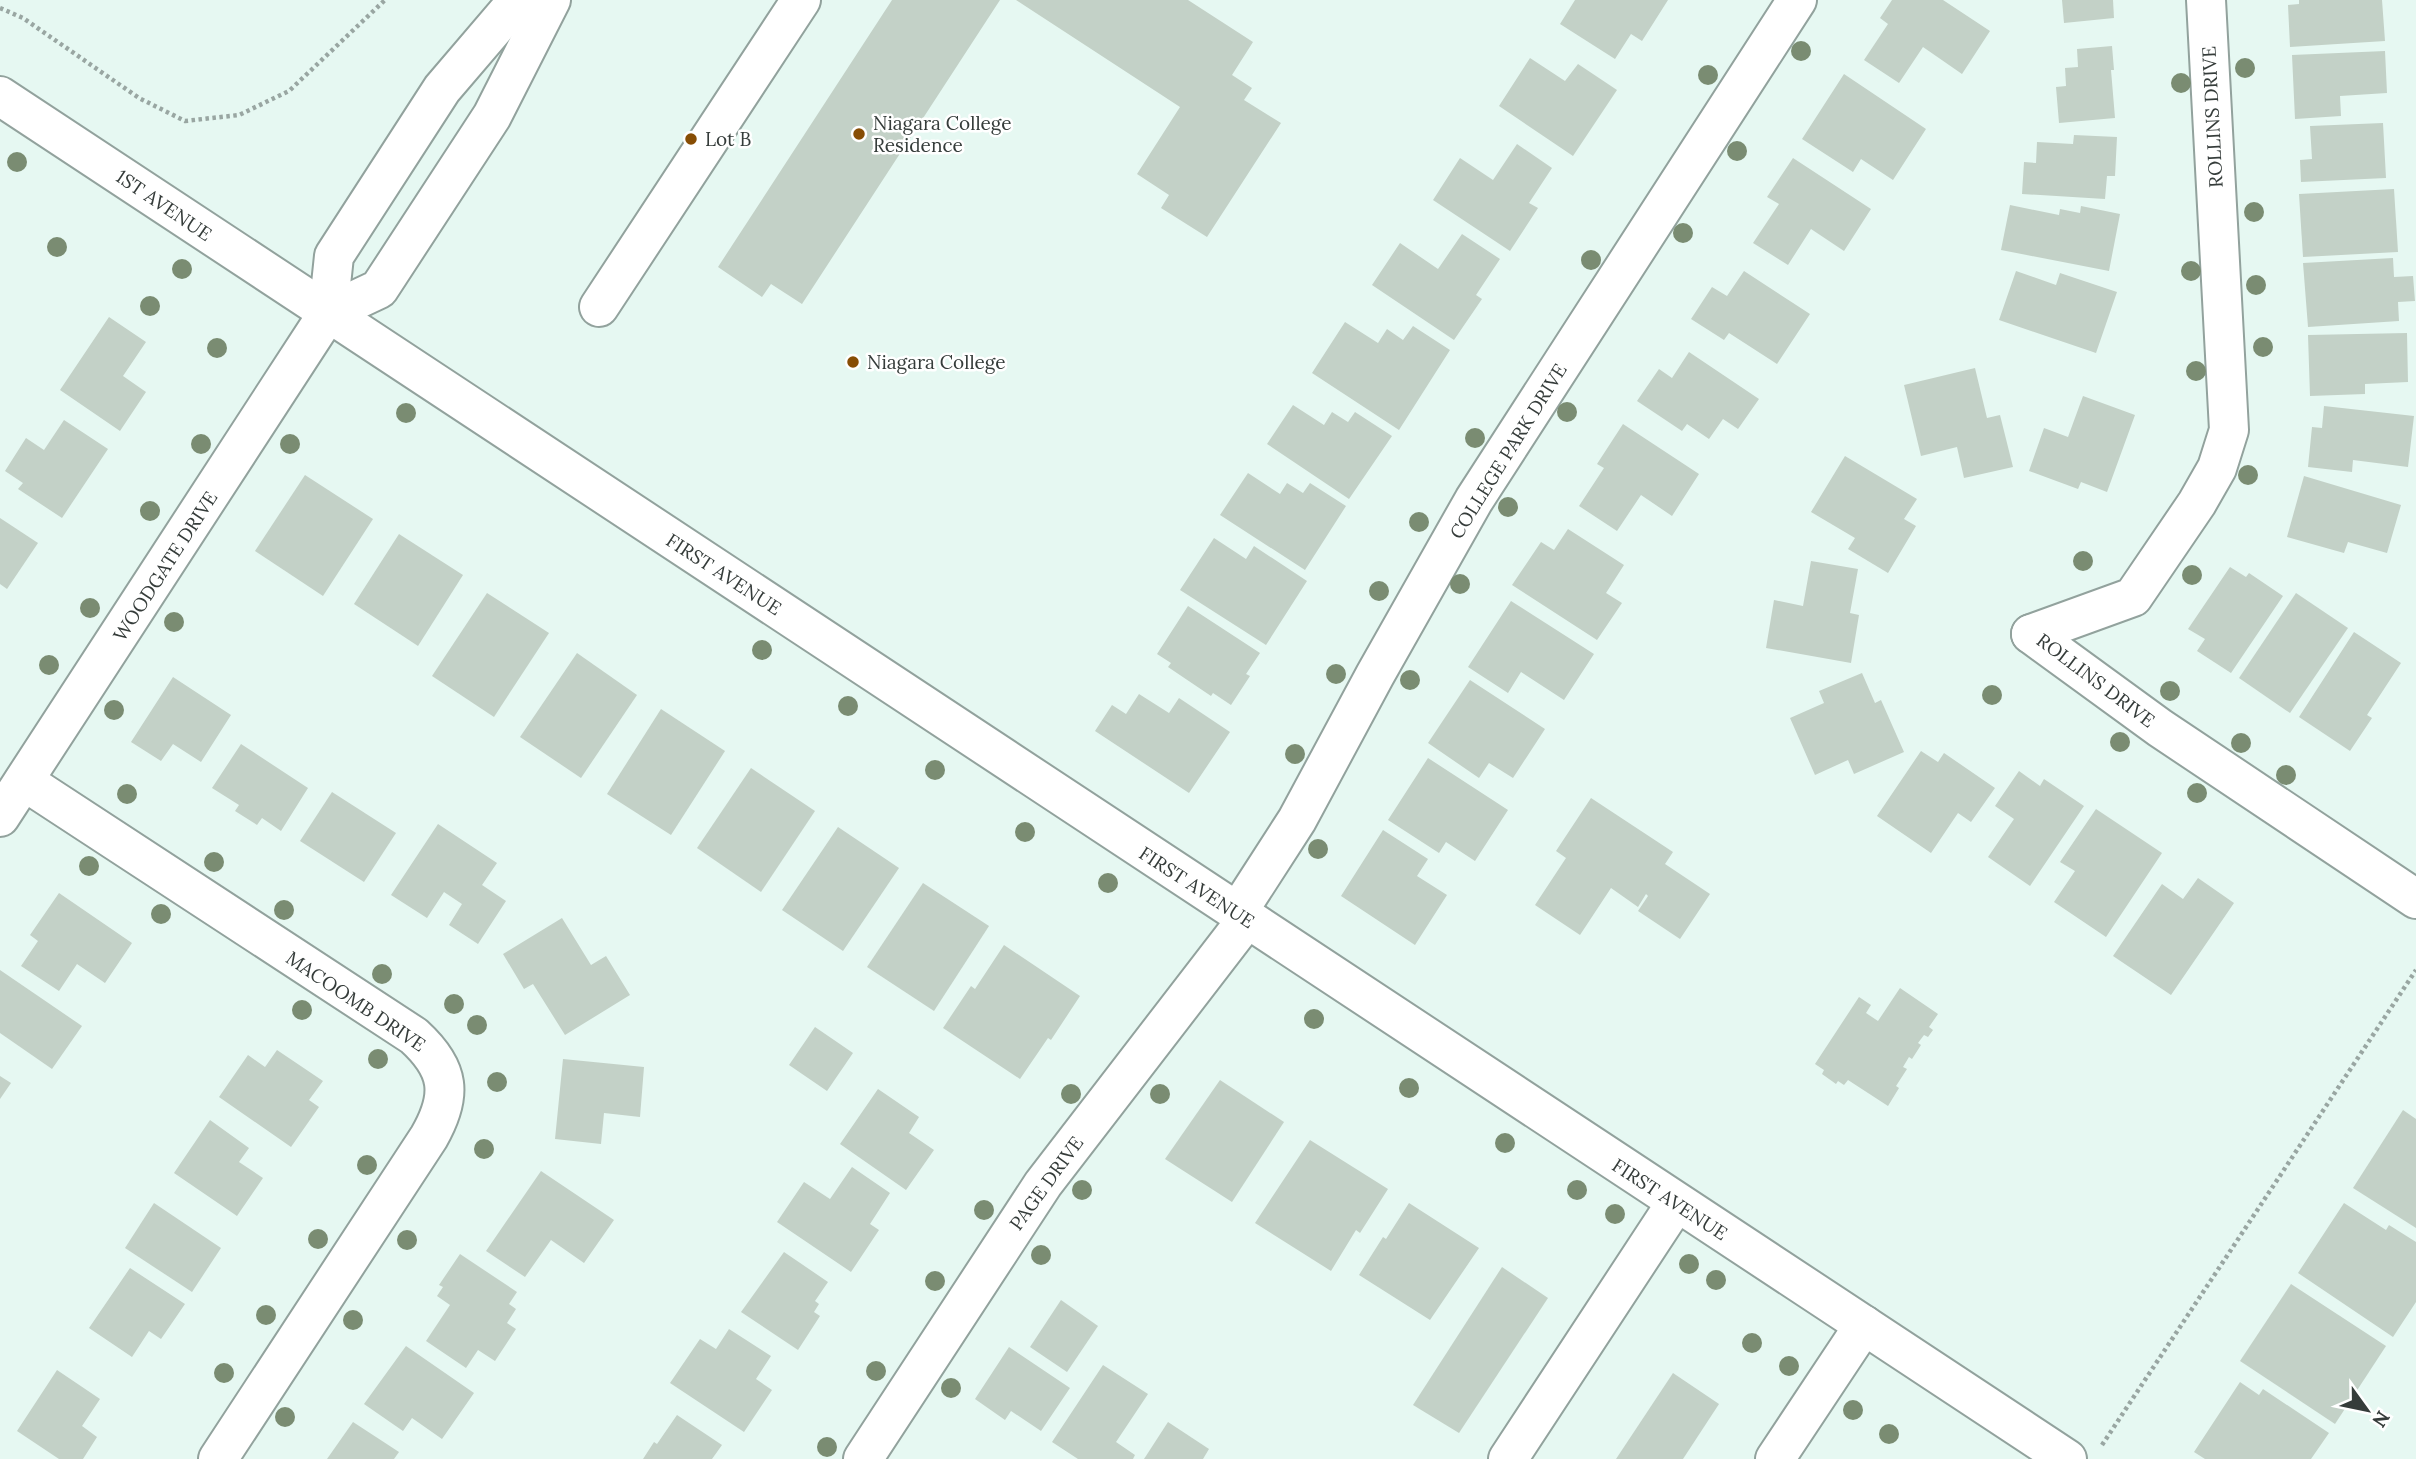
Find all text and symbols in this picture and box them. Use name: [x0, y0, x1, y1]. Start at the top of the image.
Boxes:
street label: ROLLINS DRIVE: [2196, 46, 2228, 188]
place label: Niagara College Residence: [873, 111, 1012, 157]
marker: Niagara College Residence: [851, 126, 867, 142]
place label: Lot B: [705, 127, 751, 151]
marker: Lot B: [683, 131, 699, 147]
street label: 1ST AVENUE: [111, 164, 217, 246]
place label: Niagara College: [867, 350, 1006, 374]
marker: Niagara College: [845, 354, 861, 370]
street label: COLLEGE PARK DRIVE: [1444, 359, 1572, 543]
street label: WOODGATE DRIVE: [108, 486, 222, 646]
street label: FIRST AVENUE: [662, 528, 786, 620]
street label: ROLLINS DRIVE: [2032, 628, 2160, 732]
street label: FIRST AVENUE: [1135, 841, 1259, 933]
street label: MACOOMB DRIVE: [282, 945, 430, 1057]
street label: PAGE DRIVE: [1004, 1131, 1088, 1235]
street label: FIRST AVENUE: [1608, 1153, 1732, 1245]
north arrow: [2332, 1375, 2402, 1445]
text: N: [2367, 1407, 2395, 1432]

